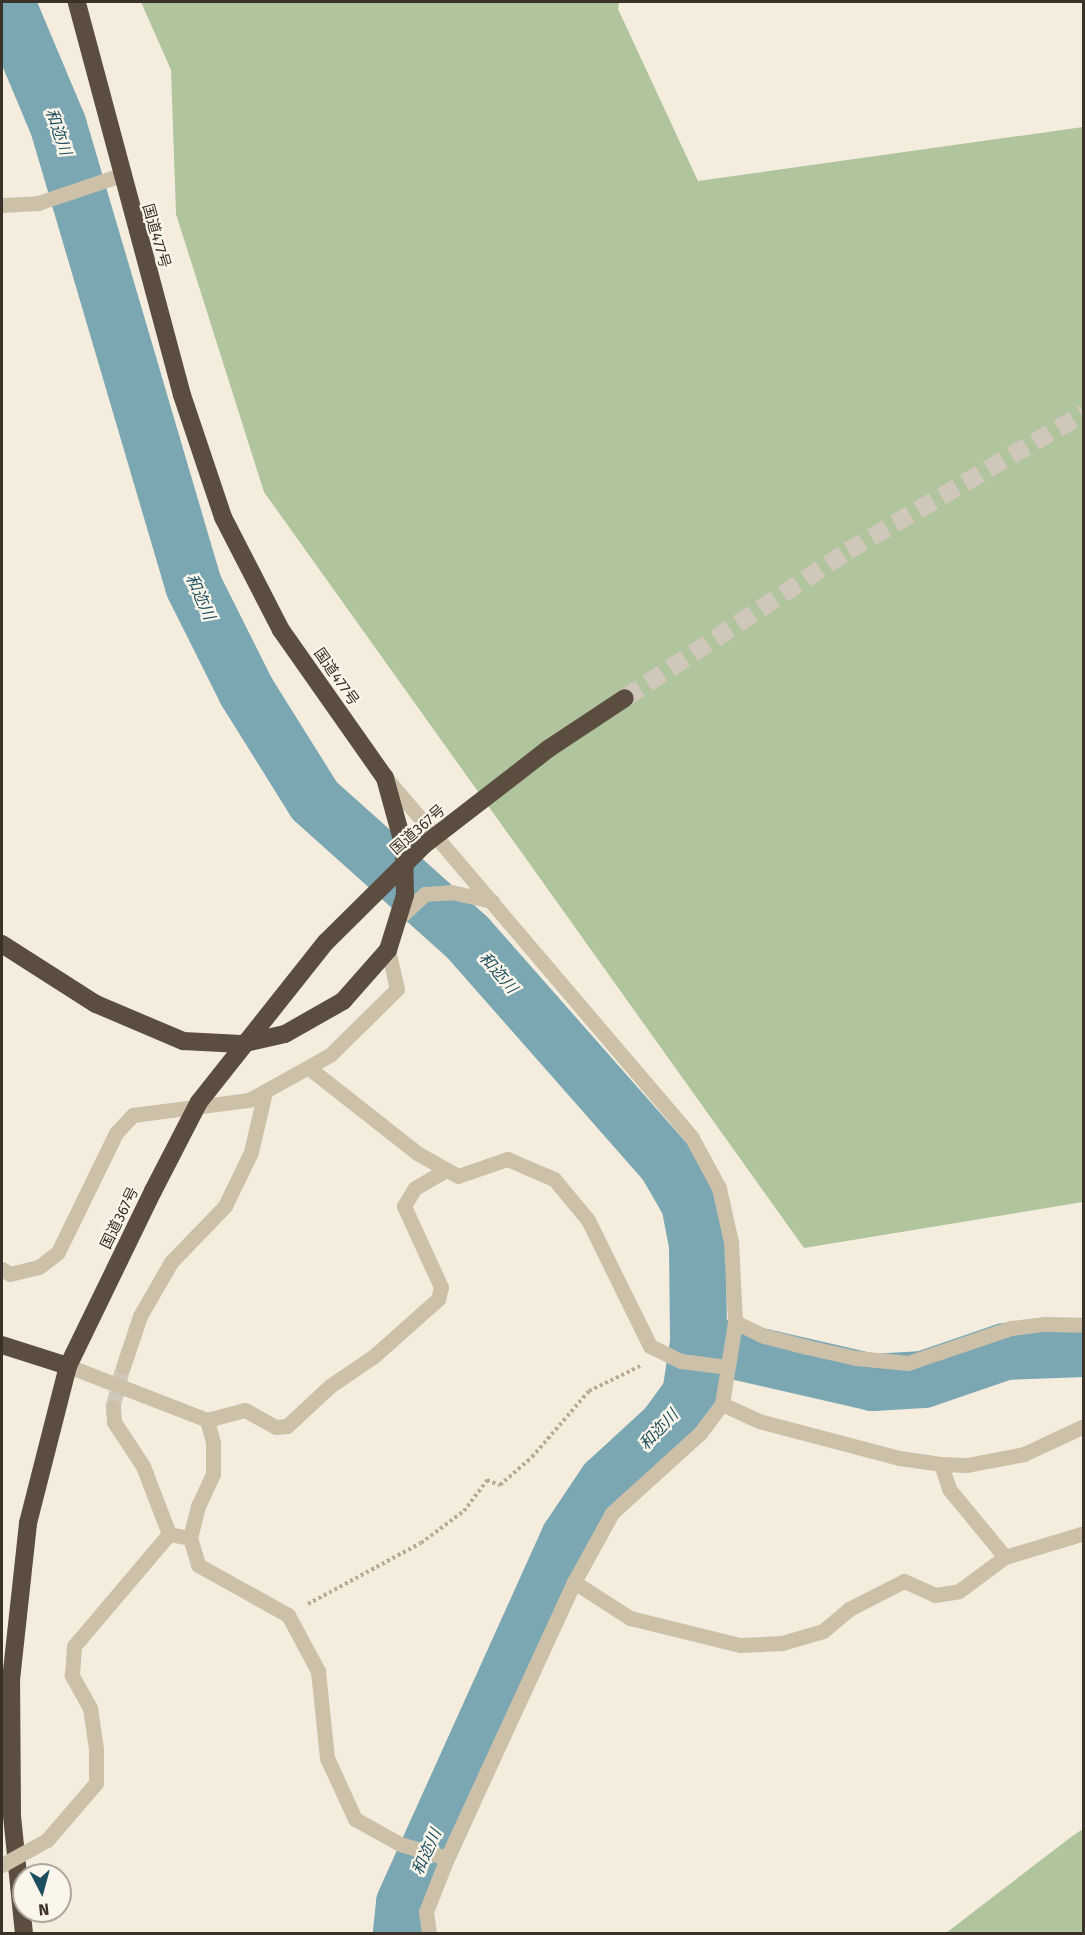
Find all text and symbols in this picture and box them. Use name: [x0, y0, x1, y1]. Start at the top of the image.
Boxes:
water label: 和迩川: [41, 106, 75, 158]
street label: 国道477号: [138, 202, 174, 270]
water label: 和迩川: [181, 571, 219, 623]
street label: 国道477号: [310, 645, 362, 709]
street label: 国道367号: [387, 801, 449, 859]
water label: 和迩川: [475, 949, 521, 997]
street label: 国道367号: [97, 1184, 143, 1252]
water label: 和迩川: [636, 1406, 682, 1454]
water label: 和迩川: [408, 1826, 446, 1878]
north arrow: [12, 1863, 72, 1923]
text: N: [37, 1899, 50, 1919]

